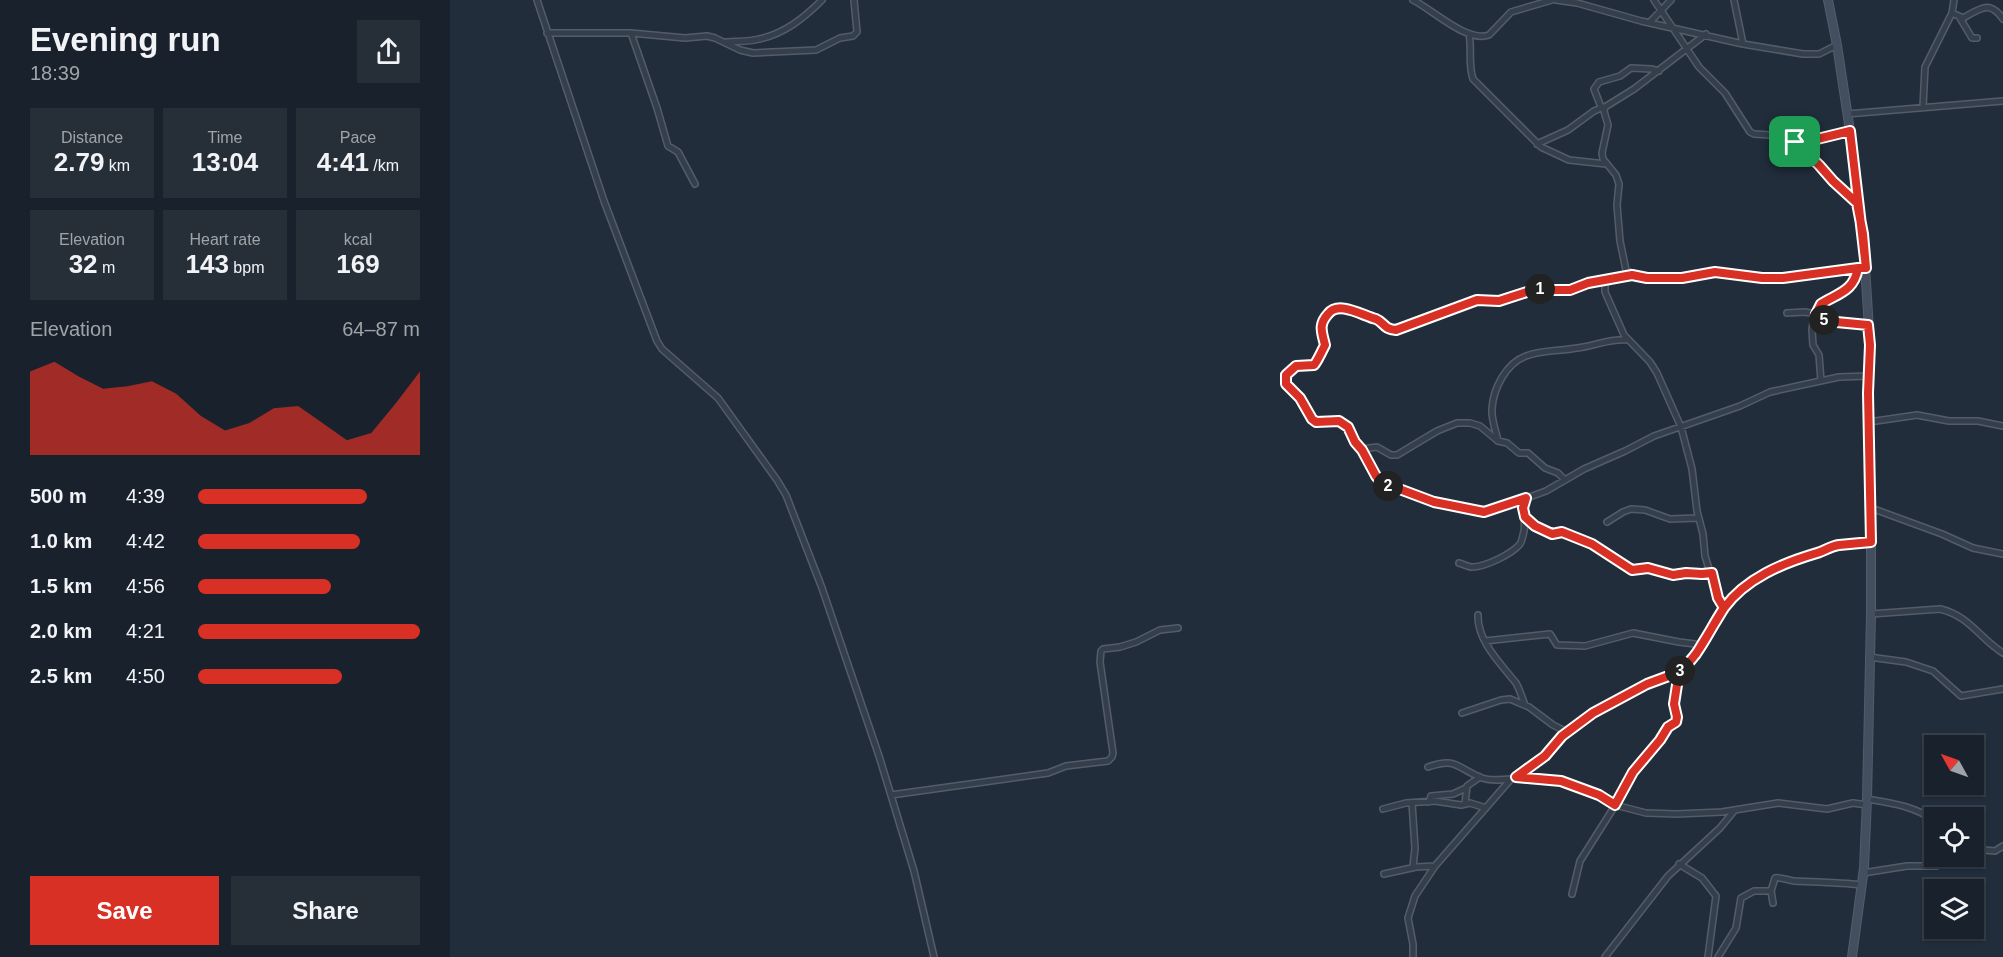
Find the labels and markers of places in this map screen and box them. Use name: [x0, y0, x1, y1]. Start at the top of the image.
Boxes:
pin: [1769, 116, 1820, 167]
pin: 1: [1525, 274, 1555, 304]
pin: 5: [1809, 305, 1839, 335]
pin: 2: [1373, 471, 1403, 501]
pin: 3: [1665, 656, 1695, 686]

